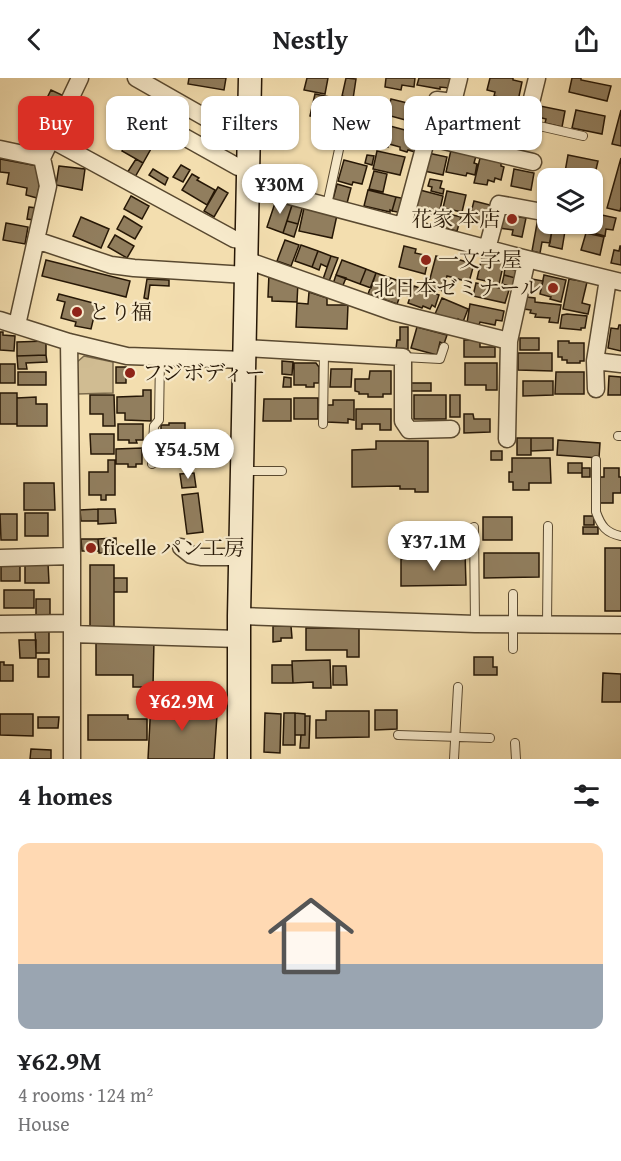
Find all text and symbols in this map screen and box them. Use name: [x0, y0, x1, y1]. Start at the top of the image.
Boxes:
text: Nestly: [273, 19, 348, 59]
icon: back: [18, 23, 51, 56]
icon: share: [570, 23, 603, 56]
chip: Buy: [18, 96, 94, 150]
chip: Rent: [106, 96, 189, 150]
chip: Filters: [201, 96, 299, 150]
chip: New: [311, 96, 392, 150]
chip: Apartment: [404, 96, 542, 150]
pin: ¥30M: [244, 164, 316, 215]
map controls: [537, 168, 603, 234]
button: layers: [537, 168, 603, 234]
text: ¥30M: [256, 169, 304, 198]
place label: 花家 本店: [411, 203, 500, 234]
marker: 花家 本店: [505, 212, 519, 226]
place label: 一文字屋: [438, 244, 522, 275]
marker: 一文字屋: [419, 253, 433, 267]
place label: 北日本ゼミナール: [373, 272, 541, 303]
marker: 北日本ゼミナール: [546, 281, 560, 295]
place label: とり福: [89, 296, 152, 327]
marker: とり福: [70, 305, 84, 319]
place label: フジボディー: [142, 357, 265, 388]
marker: フジボディー: [123, 366, 137, 380]
pin: ¥54.5M: [139, 429, 237, 480]
text: ¥54.5M: [156, 434, 220, 463]
pin: ¥37.1M: [385, 521, 483, 572]
text: ¥37.1M: [402, 526, 466, 555]
place label: ficelle パン工房: [103, 532, 245, 563]
marker: ficelle パン工房: [84, 541, 98, 555]
pin: ¥62.9M: [133, 681, 231, 732]
text: ¥62.9M: [150, 686, 214, 715]
text: 4 homes: [18, 776, 113, 815]
icon: filters: [570, 779, 603, 812]
icon: home: [257, 882, 365, 990]
text: ¥62.9M: [18, 1041, 102, 1080]
text: 4 rooms · 124 m²: [18, 1080, 153, 1109]
text: House: [18, 1109, 70, 1138]

